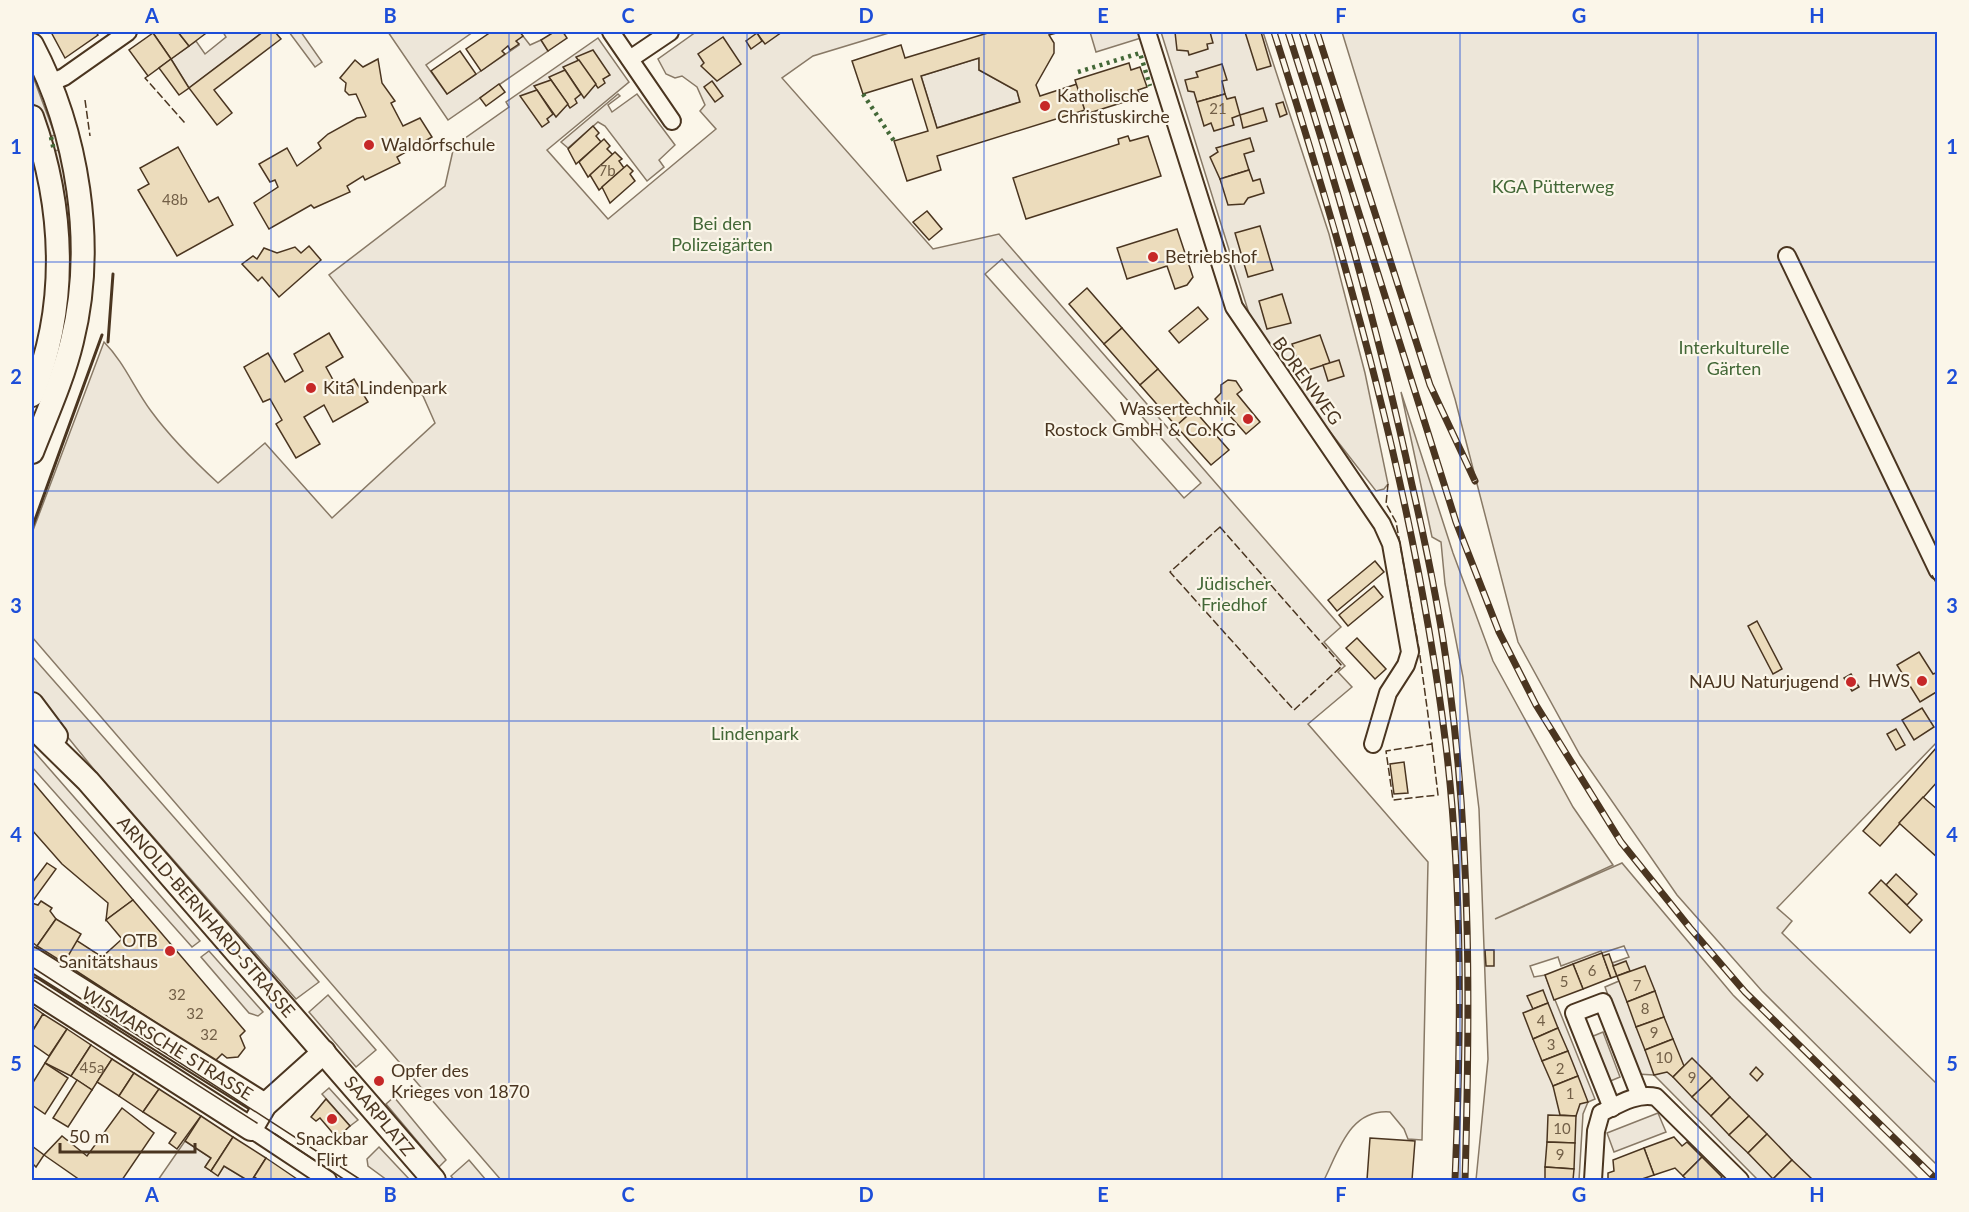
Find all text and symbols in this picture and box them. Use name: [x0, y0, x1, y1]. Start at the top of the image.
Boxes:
text: A: [144, 3, 159, 27]
text: B: [383, 3, 397, 27]
text: C: [621, 3, 635, 27]
text: D: [858, 3, 874, 27]
text: E: [1097, 3, 1109, 27]
text: F: [1335, 3, 1347, 27]
text: G: [1572, 3, 1586, 27]
text: H: [1809, 3, 1825, 27]
place label: Katholische Christuskirche: [1057, 84, 1170, 127]
marker: Katholische Christuskirche: [1038, 99, 1052, 113]
house number: 21: [1209, 99, 1227, 117]
place label: Waldorfschule: [381, 133, 495, 155]
text: 1: [10, 134, 22, 158]
text: 1: [1946, 134, 1958, 158]
marker: Waldorfschule: [362, 138, 376, 152]
house number: 7b: [598, 161, 616, 179]
park label: KGA Pütterweg: [1492, 175, 1614, 197]
house number: 48b: [162, 190, 188, 208]
park label: Bei den Polizeigärten: [671, 212, 773, 255]
place label: Betriebshof: [1165, 245, 1258, 267]
marker: Betriebshof: [1146, 250, 1160, 264]
street label: BORENWEG: [1269, 332, 1347, 429]
park label: Interkulturelle Gärten: [1679, 336, 1789, 379]
text: 2: [10, 364, 22, 388]
text: 2: [1946, 364, 1958, 388]
place label: Kita Lindenpark: [323, 376, 448, 398]
marker: Kita Lindenpark: [304, 381, 318, 395]
place label: Wassertechnik Rostock GmbH & Co.KG: [1044, 397, 1237, 440]
marker: Wassertechnik Rostock GmbH & Co.KG: [1241, 412, 1255, 426]
park label: Jüdischer Friedhof: [1197, 572, 1272, 615]
text: 3: [10, 593, 22, 617]
text: 3: [1946, 593, 1958, 617]
place label: HWS: [1868, 669, 1910, 691]
place label: NAJU Naturjugend: [1689, 670, 1839, 692]
marker: HWS: [1915, 674, 1929, 688]
marker: NAJU Naturjugend: [1844, 675, 1858, 689]
park label: Lindenpark: [711, 722, 800, 744]
street label: ARNOLD-BERNHARD-STRASSE: [113, 811, 300, 1022]
text: 4: [10, 822, 22, 846]
text: 4: [1946, 822, 1958, 846]
place label: OTB Sanitätshaus: [59, 929, 158, 972]
marker: OTB Sanitätshaus: [163, 944, 177, 958]
house number: 6: [1588, 961, 1597, 979]
house number: 5: [1560, 972, 1568, 990]
house number: 7: [1633, 976, 1642, 994]
street label: WISMARSCHE STRASSE: [78, 981, 257, 1105]
house number: 32: [168, 985, 186, 1003]
house number: 8: [1641, 999, 1649, 1017]
house number: 32: [186, 1004, 204, 1022]
house number: 4: [1537, 1011, 1546, 1029]
house number: 9: [1650, 1023, 1658, 1041]
house number: 32: [200, 1025, 218, 1043]
house number: 3: [1547, 1035, 1555, 1053]
house number: 10: [1655, 1048, 1673, 1066]
text: 5: [10, 1051, 22, 1075]
text: 5: [1946, 1051, 1958, 1075]
house number: 45a: [80, 1058, 104, 1076]
place label: Opfer des Krieges von 1870: [391, 1059, 530, 1102]
house number: 2: [1556, 1059, 1564, 1077]
house number: 9: [1688, 1068, 1696, 1086]
street label: SAARPLATZ: [340, 1071, 420, 1160]
marker: Opfer des Krieges von 1870: [372, 1074, 386, 1088]
house number: 1: [1566, 1084, 1574, 1102]
marker: Snackbar Flirt: [325, 1112, 339, 1126]
scale bar: [60, 1116, 195, 1154]
house number: 10: [1553, 1119, 1571, 1137]
text: 50 m: [69, 1125, 109, 1147]
place label: Snackbar Flirt: [296, 1127, 368, 1170]
house number: 9: [1556, 1145, 1564, 1163]
text: A: [144, 1182, 159, 1206]
text: B: [383, 1182, 397, 1206]
text: C: [621, 1182, 635, 1206]
text: D: [858, 1182, 874, 1206]
text: E: [1097, 1182, 1109, 1206]
text: F: [1335, 1182, 1347, 1206]
text: G: [1572, 1182, 1586, 1206]
text: H: [1809, 1182, 1825, 1206]

